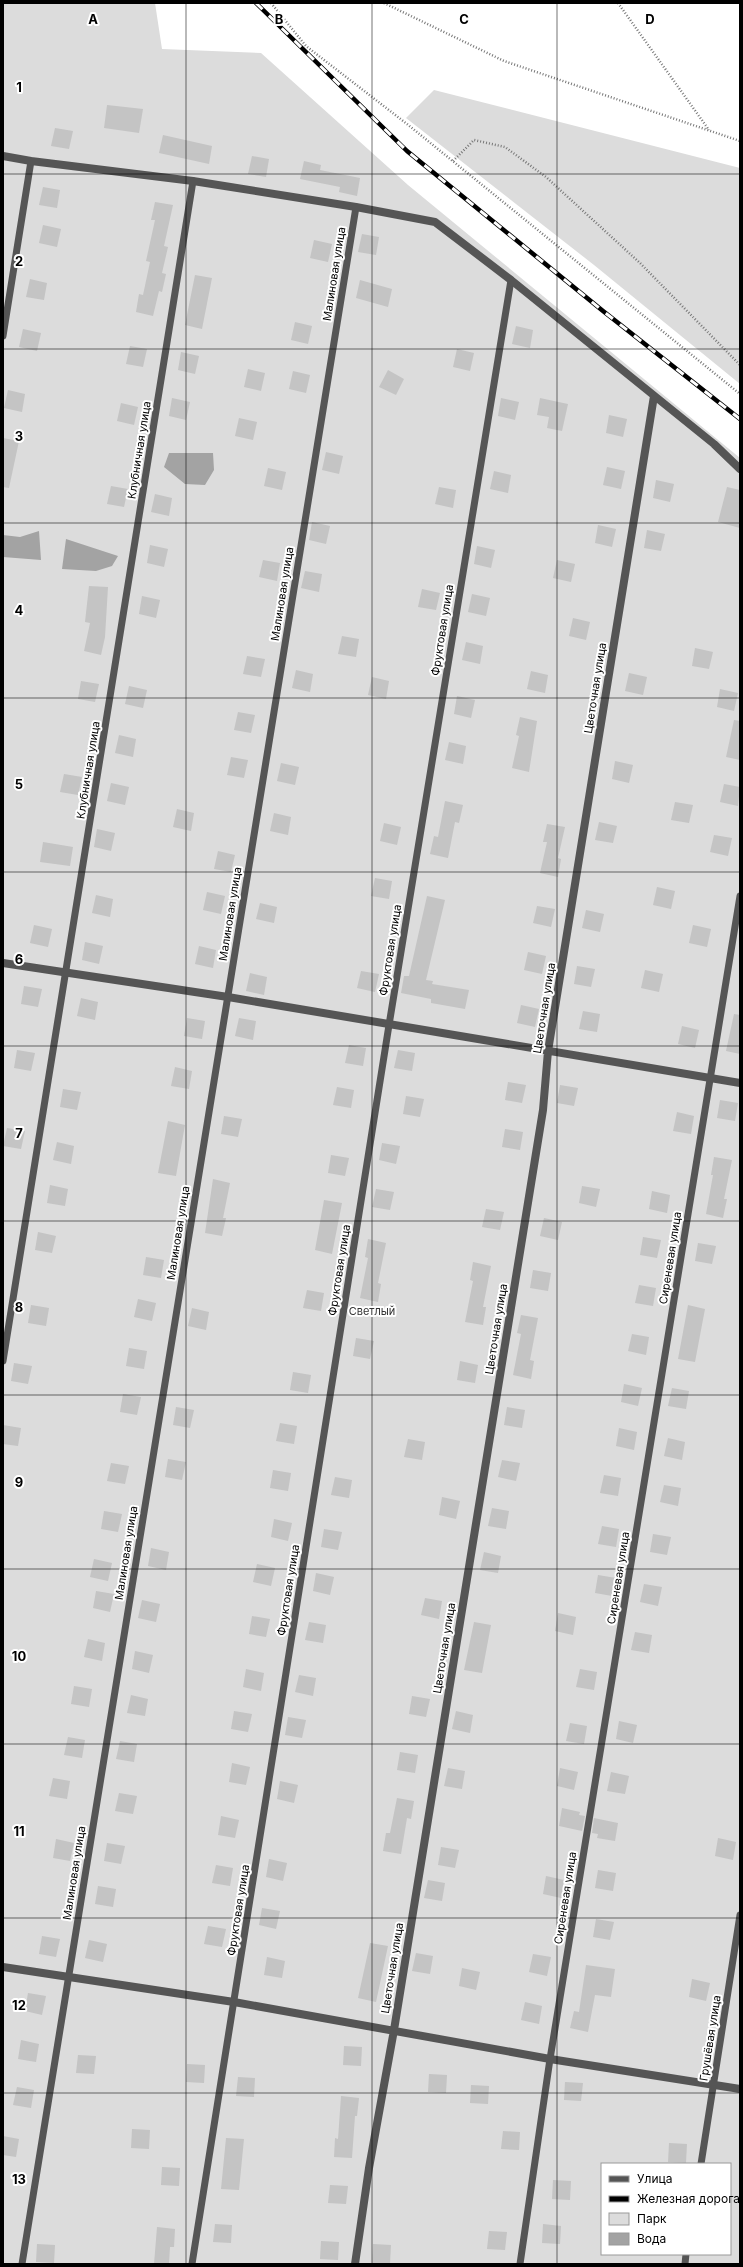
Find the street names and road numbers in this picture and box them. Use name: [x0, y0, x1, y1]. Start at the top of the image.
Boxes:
street label: Малиновая улица: [320, 226, 348, 322]
street label: Клубничная улица: [124, 400, 154, 500]
street label: Малиновая улица: [268, 546, 296, 642]
street label: Фруктовая улица: [428, 583, 456, 677]
street label: Цветочная улица: [581, 642, 609, 734]
street label: Клубничная улица: [73, 720, 103, 820]
street label: Малиновая улица: [216, 866, 244, 962]
street label: Фруктовая улица: [376, 903, 404, 997]
street label: Цветочная улица: [530, 962, 558, 1054]
street label: Малиновая улица: [164, 1185, 192, 1281]
street label: Сиреневая улица: [656, 1211, 684, 1305]
street label: Фруктовая улица: [325, 1223, 353, 1317]
street label: Цветочная улица: [482, 1283, 510, 1375]
street label: Малиновая улица: [112, 1505, 140, 1601]
street label: Сиреневая улица: [604, 1531, 632, 1625]
street label: Фруктовая улица: [274, 1543, 302, 1637]
street label: Цветочная улица: [430, 1602, 458, 1694]
street label: Малиновая улица: [60, 1825, 88, 1921]
street label: Сиреневая улица: [551, 1851, 579, 1945]
street label: Фруктовая улица: [224, 1863, 252, 1957]
street label: Цветочная улица: [378, 1922, 406, 2014]
street label: Грушёвая улица: [696, 1994, 724, 2082]

